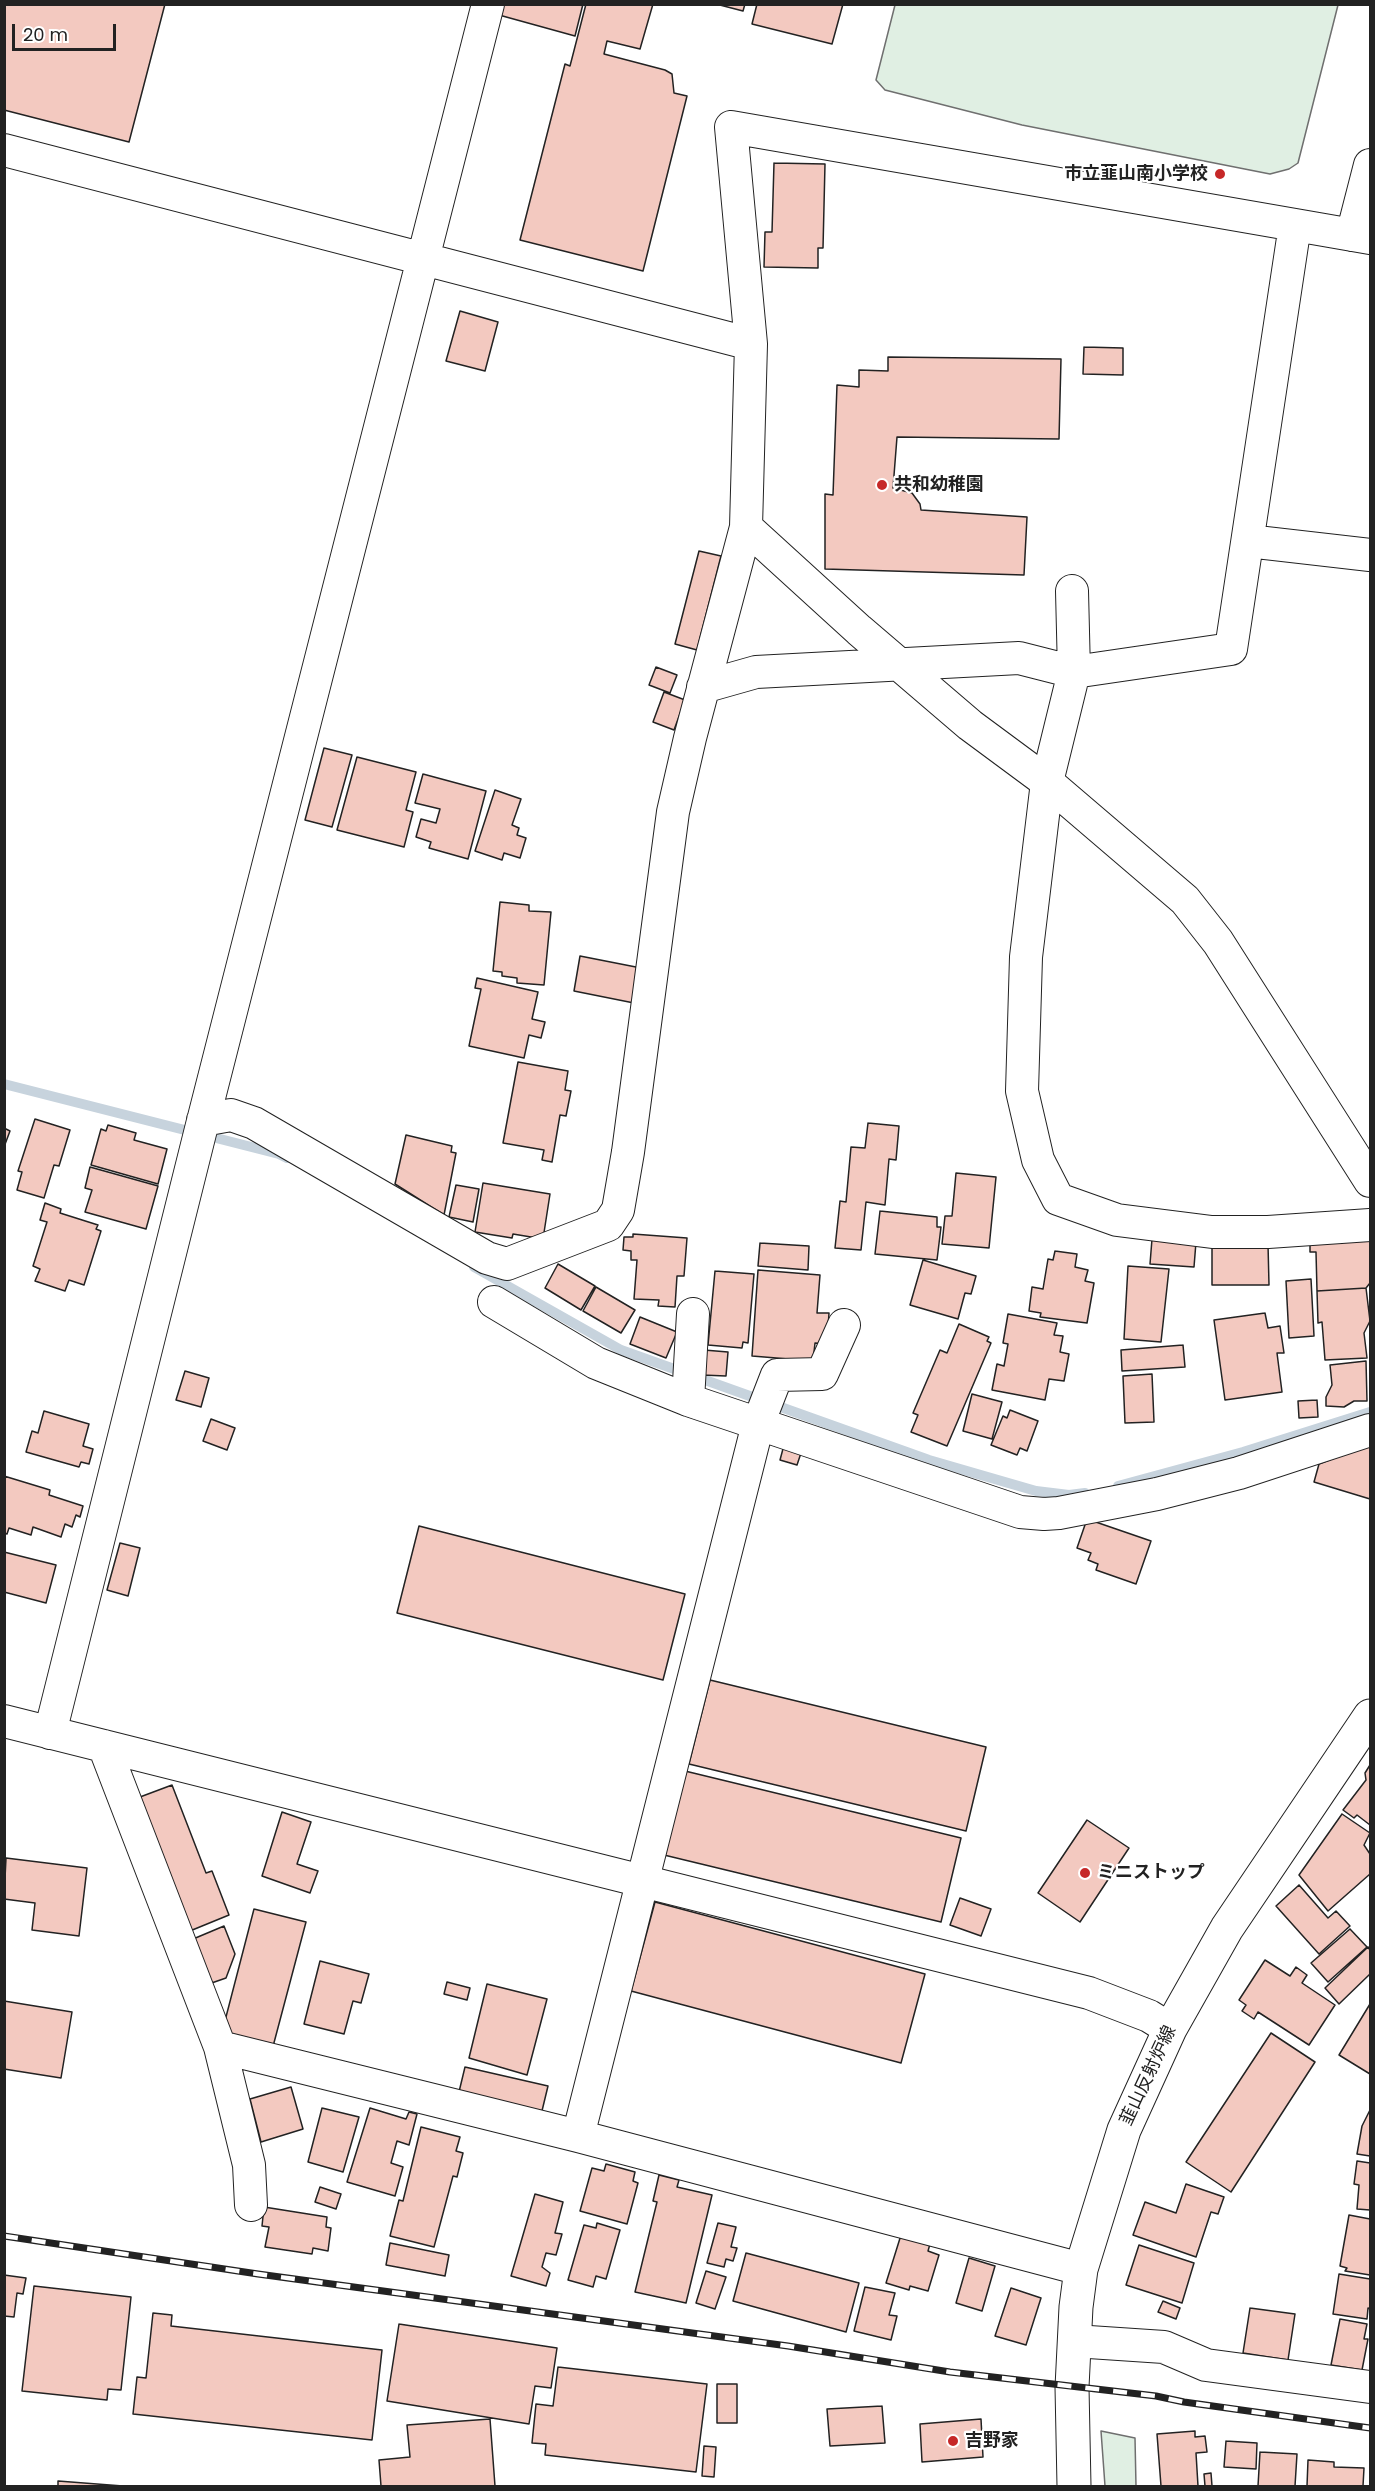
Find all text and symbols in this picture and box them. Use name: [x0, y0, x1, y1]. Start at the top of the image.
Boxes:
scale bar: [15, 12, 118, 50]
text: 20 m: [23, 22, 68, 47]
place label: 市立韮山南小学校: [1064, 163, 1208, 185]
marker: 市立韮山南小学校: [1213, 167, 1227, 181]
place label: 共和幼稚園: [894, 474, 984, 496]
marker: 共和幼稚園: [875, 478, 889, 492]
place label: ミニストップ: [1097, 1862, 1205, 1884]
marker: ミニストップ: [1078, 1866, 1092, 1880]
street label: 韮山反射炉線: [1116, 2022, 1182, 2130]
place label: 吉野家: [965, 2430, 1019, 2452]
marker: 吉野家: [946, 2434, 960, 2448]

